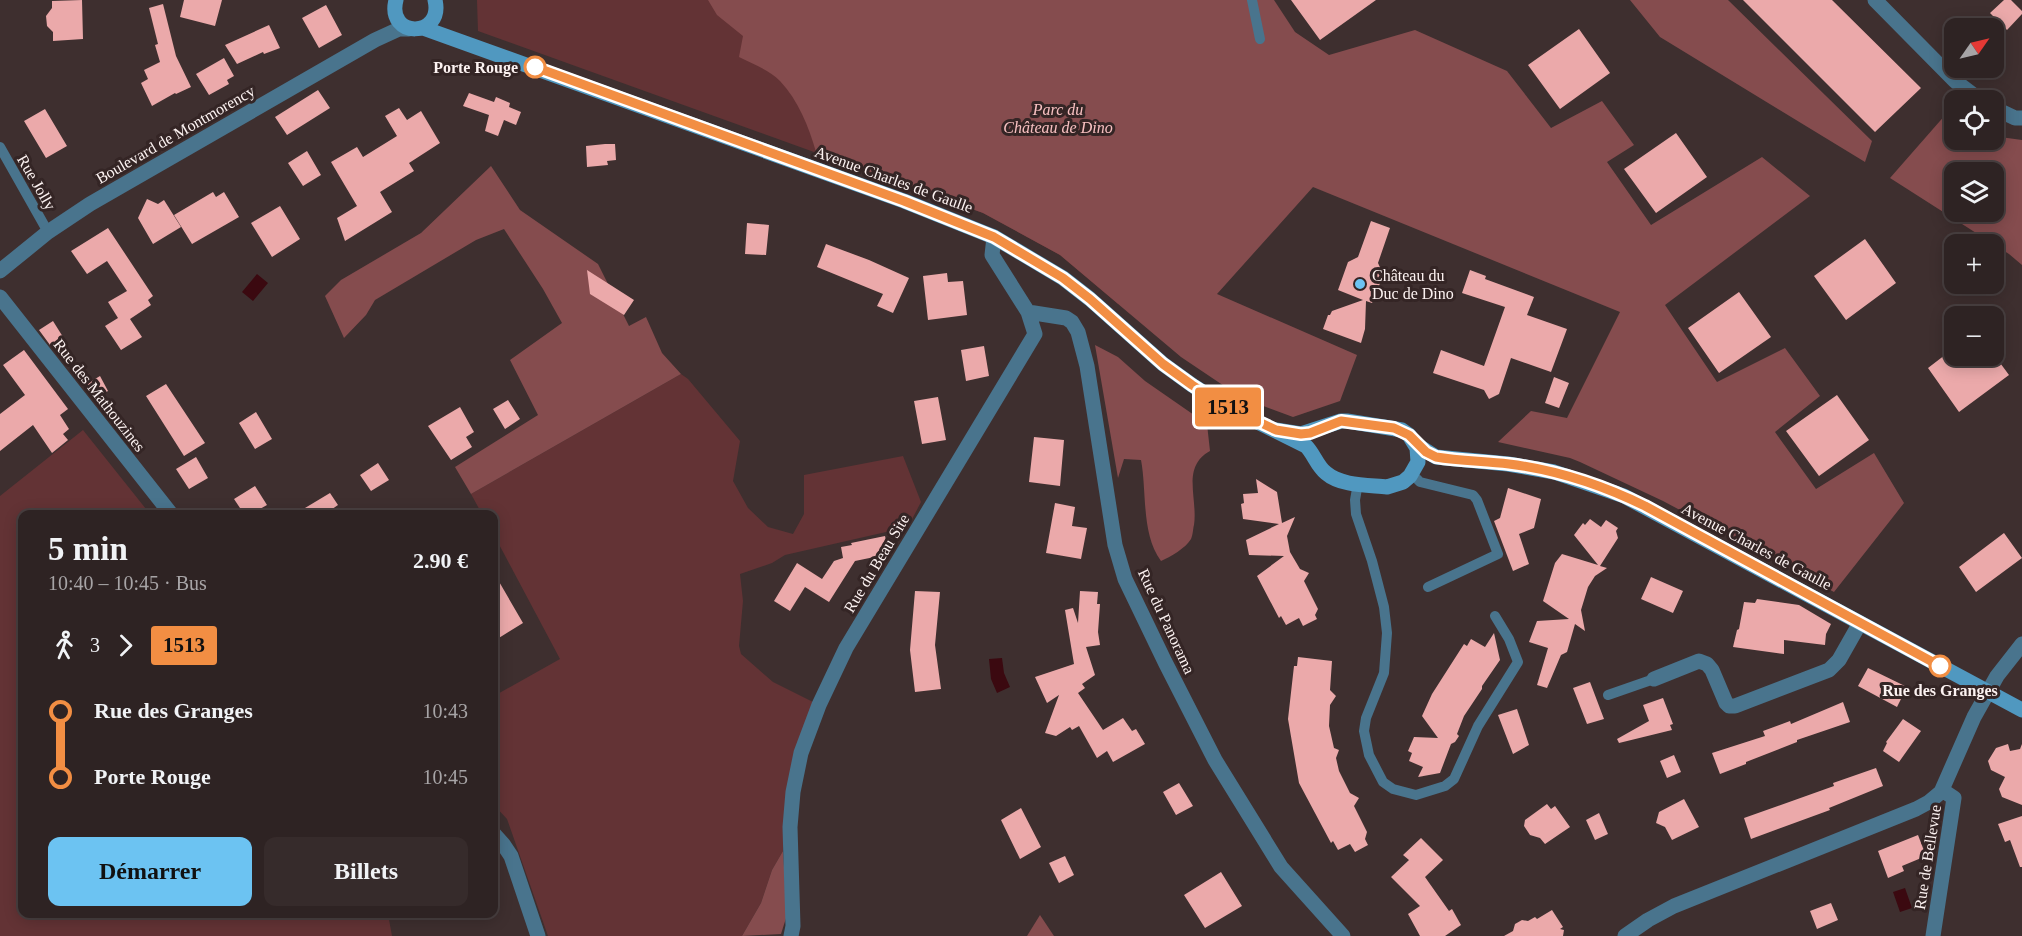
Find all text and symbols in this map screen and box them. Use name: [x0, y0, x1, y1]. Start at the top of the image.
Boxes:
north arrow: [1944, 18, 2004, 78]
map controls: [1944, 18, 2004, 366]
marker: Porte Rouge: [524, 56, 546, 78]
place label: Porte Rouge: [433, 59, 518, 77]
street label: Boulevard de Montmorency: [93, 82, 258, 188]
button: locate: [1944, 90, 2004, 150]
park label: Parc du Château de Dino: [1003, 101, 1113, 136]
street label: Avenue Charles de Gaulle: [812, 143, 975, 216]
street label: Rue Jolly: [13, 152, 59, 213]
button: layers: [1944, 162, 2004, 222]
button: +: [1944, 234, 2004, 294]
place label: Château du Duc de Dino: [1372, 267, 1454, 302]
marker: Château du Duc de Dino: [1353, 277, 1367, 291]
button: −: [1944, 306, 2004, 366]
street label: Rue des Mathouzines: [51, 336, 149, 455]
line badge: 1513: [1186, 388, 1270, 426]
text: 1513: [1207, 395, 1249, 419]
street label: Avenue Charles de Gaulle: [1679, 500, 1835, 593]
street label: Rue du Beau Site: [840, 511, 912, 615]
text: 5 min: [48, 531, 128, 567]
text: 2.90 €: [413, 548, 468, 573]
street label: Rue du Panorama: [1135, 566, 1198, 676]
text: 10:40 – 10:45 · Bus: [48, 572, 207, 594]
icon: walk: [48, 629, 81, 662]
icon: forward: [109, 629, 142, 662]
text: 1513: [163, 633, 205, 657]
text: 3: [90, 634, 100, 656]
marker: Rue des Granges: [1929, 655, 1951, 677]
place label: Rue des Granges: [1882, 682, 1998, 700]
text: Rue des Granges: [94, 698, 253, 723]
text: 10:43: [422, 700, 468, 722]
text: Porte Rouge: [94, 764, 211, 789]
text: 10:45: [422, 766, 468, 788]
street label: Rue de Bellevue: [1911, 804, 1944, 911]
button: Démarrer: [48, 837, 252, 906]
button: Billets: [264, 837, 468, 906]

